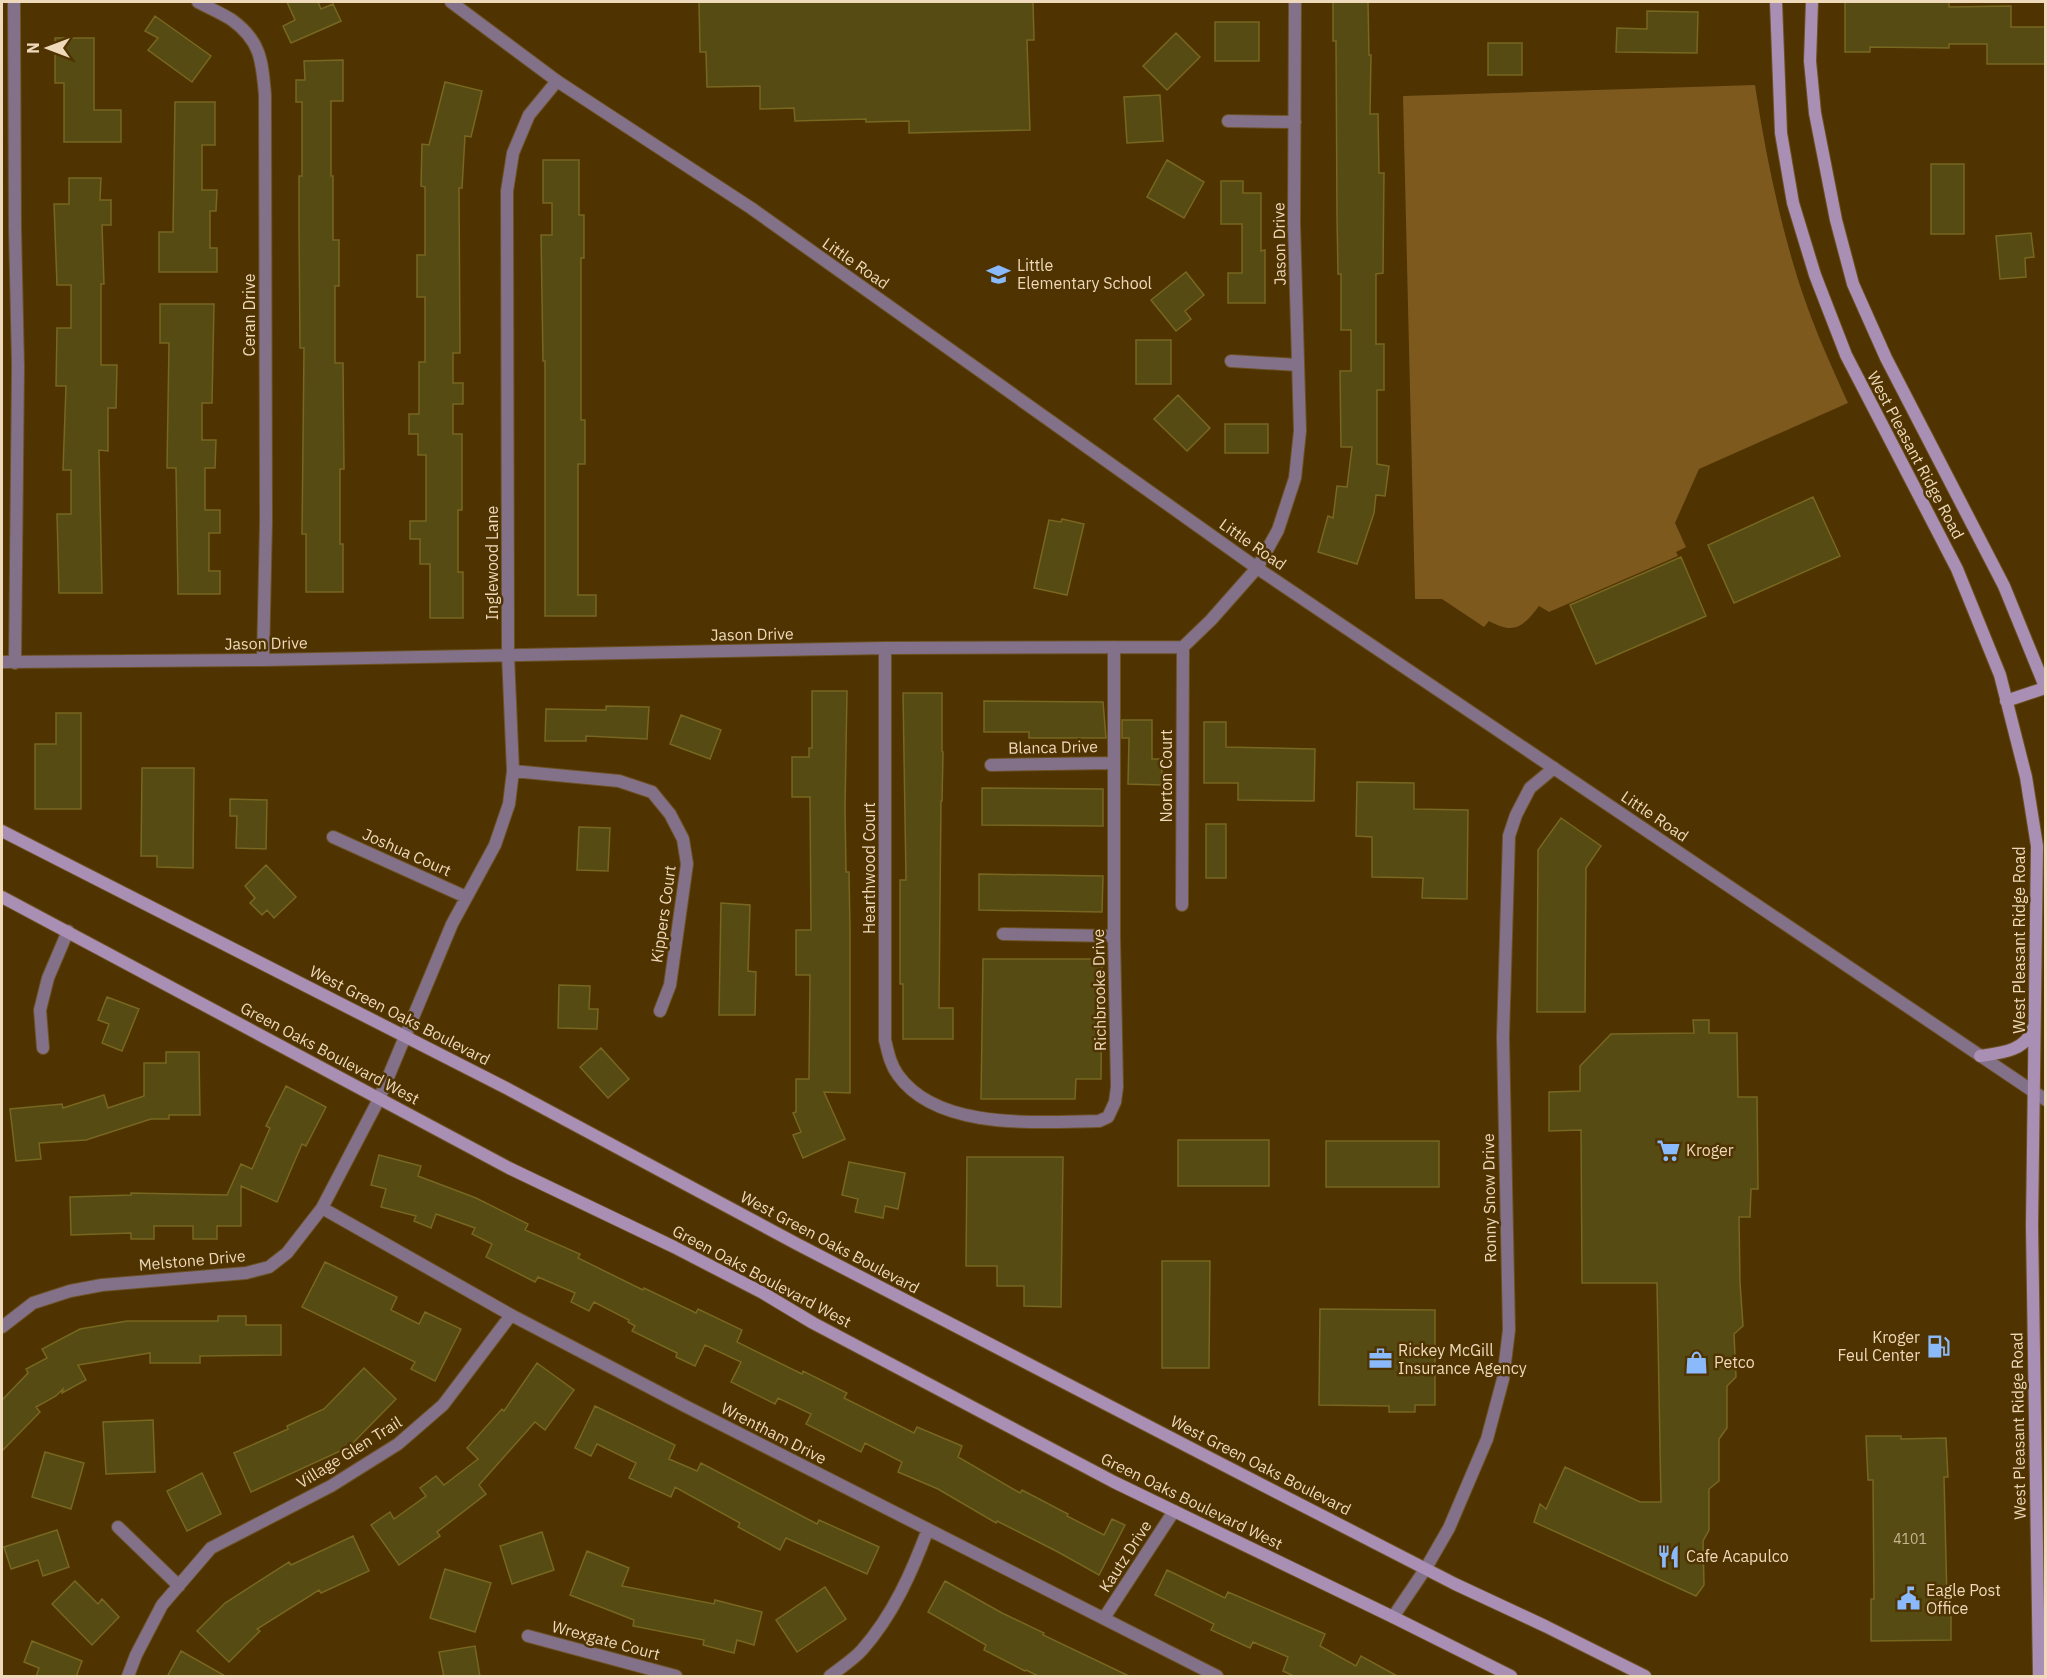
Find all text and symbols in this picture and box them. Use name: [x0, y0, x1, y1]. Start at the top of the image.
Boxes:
north arrow: [18, 18, 78, 78]
text: N: [23, 42, 43, 54]
street label: Jason Drive: [1268, 202, 1290, 286]
street label: Little Road: [819, 233, 893, 293]
place label: Little Elementary School: [1017, 255, 1152, 293]
school or university icon: Little Elementary School: [986, 261, 1012, 287]
street label: Ceran Drive: [239, 273, 259, 357]
street label: West Pleasant Ridge Road: [1863, 368, 1969, 542]
street label: Inglewood Lane: [482, 505, 502, 620]
street label: Little Road: [1216, 514, 1290, 574]
street label: Jason Drive: [710, 623, 794, 645]
street label: Jason Drive: [224, 632, 308, 654]
street label: Norton Court: [1156, 729, 1176, 823]
street label: Blanca Drive: [1008, 736, 1098, 758]
street label: Little Road: [1618, 786, 1692, 846]
street label: Hearthwood Court: [859, 802, 879, 934]
street label: Joshua Court: [360, 824, 454, 880]
street label: West Pleasant Ridge Road: [2009, 846, 2029, 1034]
street label: Kippers Court: [646, 864, 680, 964]
street label: Richbrooke Drive: [1088, 929, 1110, 1051]
street label: West Green Oaks Boulevard: [306, 961, 494, 1069]
street label: Green Oaks Boulevard West: [237, 997, 423, 1109]
street label: Ronny Snow Drive: [1478, 1133, 1500, 1263]
supermarket icon: Kroger: [1655, 1137, 1681, 1163]
place label: Kroger: [1686, 1140, 1734, 1160]
street label: West Green Oaks Boulevard: [737, 1186, 923, 1298]
street label: Green Oaks Boulevard West: [669, 1220, 855, 1332]
street label: Melstone Drive: [138, 1245, 246, 1275]
place label: Kroger Feul Center: [1837, 1327, 1920, 1365]
street label: West Pleasant Ridge Road: [2006, 1332, 2030, 1520]
fuel station icon: Kroger Feul Center: [1925, 1333, 1951, 1359]
place label: Rickey McGill Insurance Agency: [1398, 1340, 1527, 1378]
office icon: Rickey McGill Insurance Agency: [1367, 1346, 1393, 1372]
shop icon: Petco: [1683, 1349, 1709, 1375]
place label: Petco: [1714, 1352, 1755, 1372]
street label: Wrentham Drive: [718, 1398, 830, 1468]
street label: West Green Oaks Boulevard: [1167, 1411, 1355, 1519]
street label: Village Glen Trail: [293, 1412, 405, 1492]
street label: Green Oaks Boulevard West: [1098, 1448, 1286, 1554]
street label: Kautz Drive: [1094, 1516, 1156, 1596]
house number: 4101: [1893, 1530, 1927, 1548]
restaurant icon: Cafe Acapulco: [1655, 1543, 1681, 1569]
place label: Cafe Acapulco: [1686, 1546, 1789, 1566]
place label: Eagle Post Office: [1926, 1580, 2001, 1618]
public building icon: Eagle Post Office: [1895, 1586, 1921, 1612]
street label: Wrexgate Court: [550, 1616, 662, 1664]

